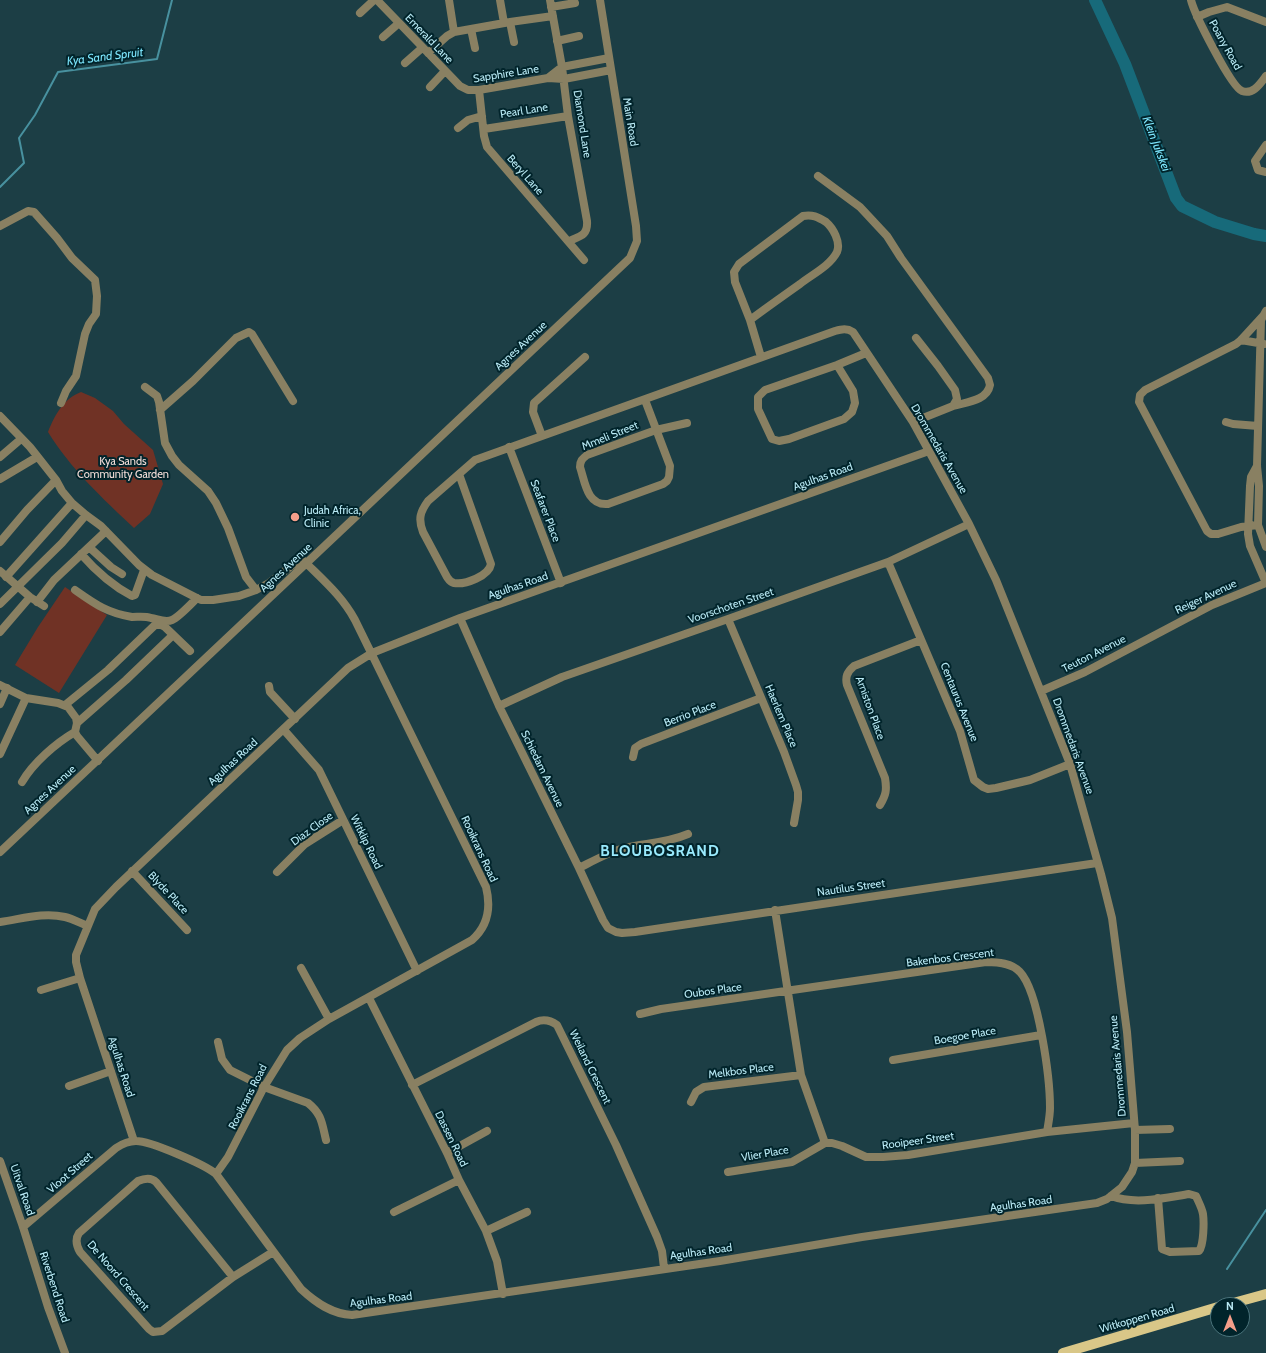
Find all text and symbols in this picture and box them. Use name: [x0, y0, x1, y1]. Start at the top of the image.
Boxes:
street label: Emerald Lane: [402, 12, 456, 66]
street label: Poany Road: [1206, 18, 1244, 72]
water label: Kya Sand Spruit: [66, 45, 144, 69]
street label: Sapphire Lane: [472, 62, 540, 86]
street label: Diamond Lane: [570, 89, 594, 159]
street label: Main Road: [620, 97, 640, 147]
street label: Pearl Lane: [499, 101, 549, 121]
water label: Klein Jukskei: [1139, 114, 1173, 174]
street label: Beryl Lane: [504, 152, 546, 198]
street label: Agnes Avenue: [492, 319, 550, 373]
street label: Drommedaris Avenue: [908, 402, 970, 496]
street label: Mmeli Street: [580, 419, 640, 453]
park label: Kya Sands Community Garden: [77, 455, 169, 481]
street label: Agulhas Road: [791, 460, 855, 494]
street label: Seafarer Place: [527, 478, 563, 544]
place label: Judah Africa, Clinic: [304, 504, 361, 530]
marker: Judah Africa, Clinic: [289, 511, 301, 523]
street label: Agnes Avenue: [257, 541, 315, 595]
street label: Agulhas Road: [486, 570, 550, 602]
street label: Reiger Avenue: [1173, 577, 1239, 617]
street label: Voorschoten Street: [687, 585, 775, 627]
street label: Teuton Avenue: [1060, 632, 1128, 676]
street label: Centaurus Avenue: [937, 660, 981, 744]
street label: Arniston Place: [852, 675, 888, 741]
street label: Haerlem Place: [762, 683, 800, 749]
street label: Drommedaris Avenue: [1049, 696, 1097, 796]
street label: Berrio Place: [662, 698, 718, 730]
street label: Schiedam Avenue: [518, 728, 566, 810]
street label: Agulhas Road: [206, 736, 260, 788]
street label: Agnes Avenue: [21, 763, 79, 817]
street label: Diaz Close: [288, 809, 336, 849]
street label: Witklip Road: [347, 813, 385, 871]
street label: Rooikrans Road: [458, 814, 500, 884]
district label: BLOUBOSRAND: [600, 843, 720, 861]
street label: Blyde Place: [145, 869, 191, 917]
street label: Nautilus Street: [816, 877, 886, 899]
street label: Bakenbos Crescent: [906, 946, 994, 970]
street label: Oubos Place: [683, 980, 743, 1002]
street label: Drommedaris Avenue: [1107, 1015, 1129, 1117]
street label: Boegoe Place: [933, 1024, 997, 1048]
street label: Weiland Crescent: [566, 1028, 614, 1106]
street label: Agulhas Road: [105, 1035, 137, 1099]
street label: Melkbos Place: [708, 1060, 774, 1082]
street label: Rooikrans Road: [226, 1062, 270, 1132]
street label: Dassen Road: [432, 1109, 470, 1169]
street label: Rooipeer Street: [881, 1129, 955, 1153]
street label: Vlier Place: [740, 1143, 790, 1165]
street label: Vloot Street: [45, 1150, 95, 1196]
street label: Uitval Road: [7, 1163, 37, 1217]
street label: Agulhas Road: [989, 1193, 1053, 1215]
street label: De Noord Crescent: [84, 1238, 152, 1314]
street label: Agulhas Road: [669, 1241, 733, 1263]
street label: Riverbend Road: [36, 1250, 72, 1324]
street label: Agulhas Road: [349, 1290, 413, 1310]
north arrow: [1210, 1297, 1250, 1337]
text: N: [1226, 1299, 1234, 1313]
street label: Witkoppen Road: [1098, 1302, 1176, 1336]

